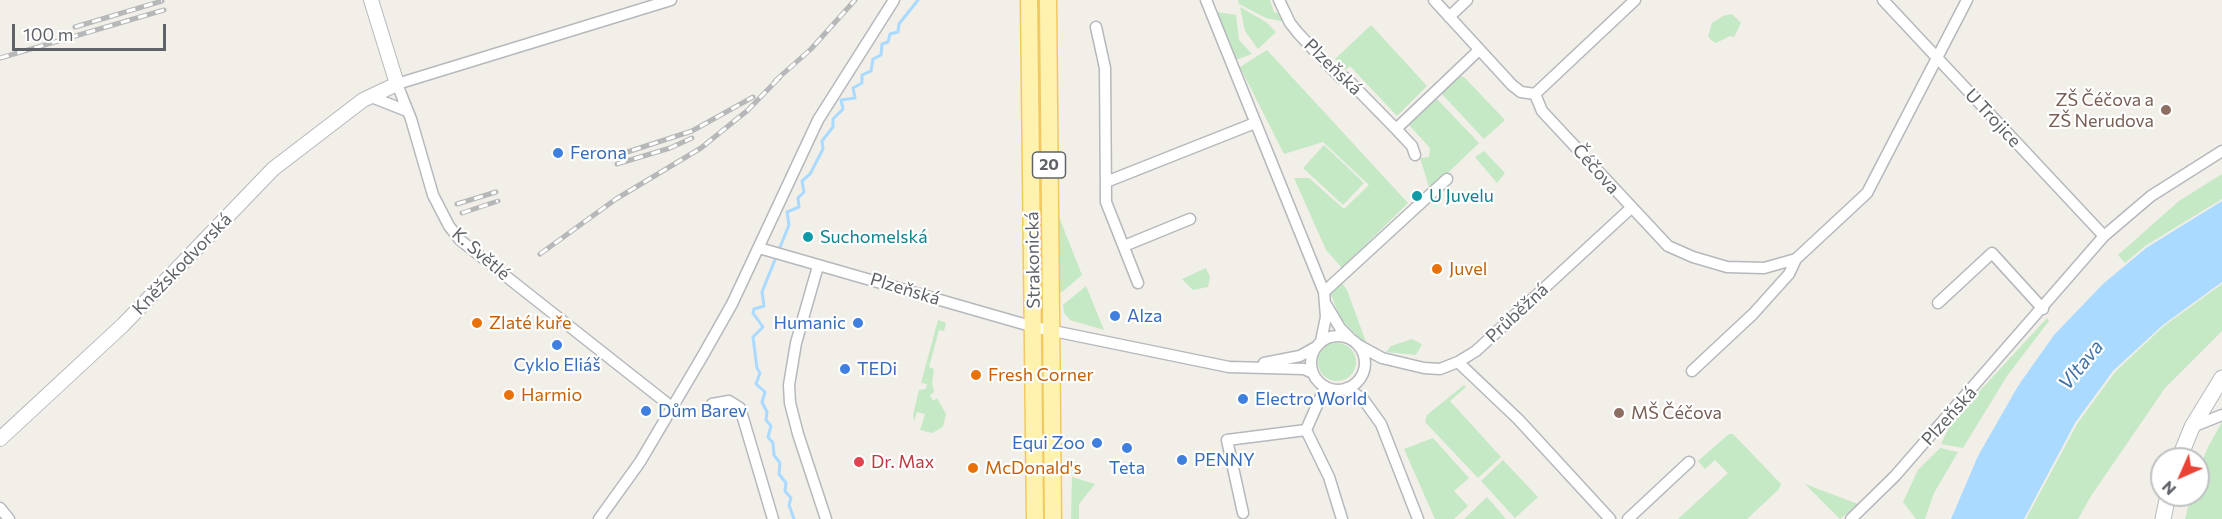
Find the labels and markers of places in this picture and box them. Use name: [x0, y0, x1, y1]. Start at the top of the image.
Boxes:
place label: ZŠ Čéčova a ZŠ Nerudova: [2048, 89, 2154, 132]
marker: ZŠ Čéčova a ZŠ Nerudova: [2159, 103, 2173, 117]
place label: Ferona: [570, 142, 627, 164]
marker: Ferona: [551, 146, 565, 160]
place label: U Juvelu: [1429, 185, 1494, 207]
marker: U Juvelu: [1410, 189, 1424, 203]
place label: Suchomelská: [820, 226, 928, 248]
marker: Suchomelská: [801, 230, 815, 244]
place label: Juvel: [1449, 258, 1487, 280]
marker: Juvel: [1430, 262, 1444, 276]
place label: Alza: [1127, 305, 1162, 327]
marker: Alza: [1108, 309, 1122, 323]
place label: Zlaté kuře: [489, 312, 571, 334]
place label: Humanic: [773, 312, 846, 334]
marker: Zlaté kuře: [470, 316, 484, 330]
marker: Humanic: [851, 316, 865, 330]
marker: Cyklo Eliáš: [550, 338, 564, 352]
place label: Cyklo Eliáš: [513, 354, 601, 376]
place label: TEDi: [857, 358, 897, 380]
marker: TEDi: [838, 362, 852, 376]
place label: Fresh Corner: [988, 364, 1094, 386]
marker: Fresh Corner: [969, 368, 983, 382]
place label: Harmio: [521, 384, 582, 406]
marker: Harmio: [502, 388, 516, 402]
place label: Electro World: [1255, 388, 1367, 410]
marker: Electro World: [1236, 392, 1250, 406]
place label: Dům Barev: [658, 400, 747, 422]
place label: MŠ Čéčova: [1631, 402, 1722, 424]
marker: Dům Barev: [639, 404, 653, 418]
marker: MŠ Čéčova: [1612, 406, 1626, 420]
place label: Equi Zoo: [1012, 432, 1085, 454]
marker: Equi Zoo: [1090, 436, 1104, 450]
marker: Teta: [1120, 441, 1134, 455]
place label: PENNY: [1194, 449, 1255, 471]
place label: Dr. Max: [871, 451, 934, 473]
marker: PENNY: [1175, 453, 1189, 467]
marker: Dr. Max: [852, 455, 866, 469]
place label: McDonald's: [985, 457, 1082, 479]
place label: Teta: [1109, 457, 1145, 479]
marker: McDonald's: [966, 461, 980, 475]

